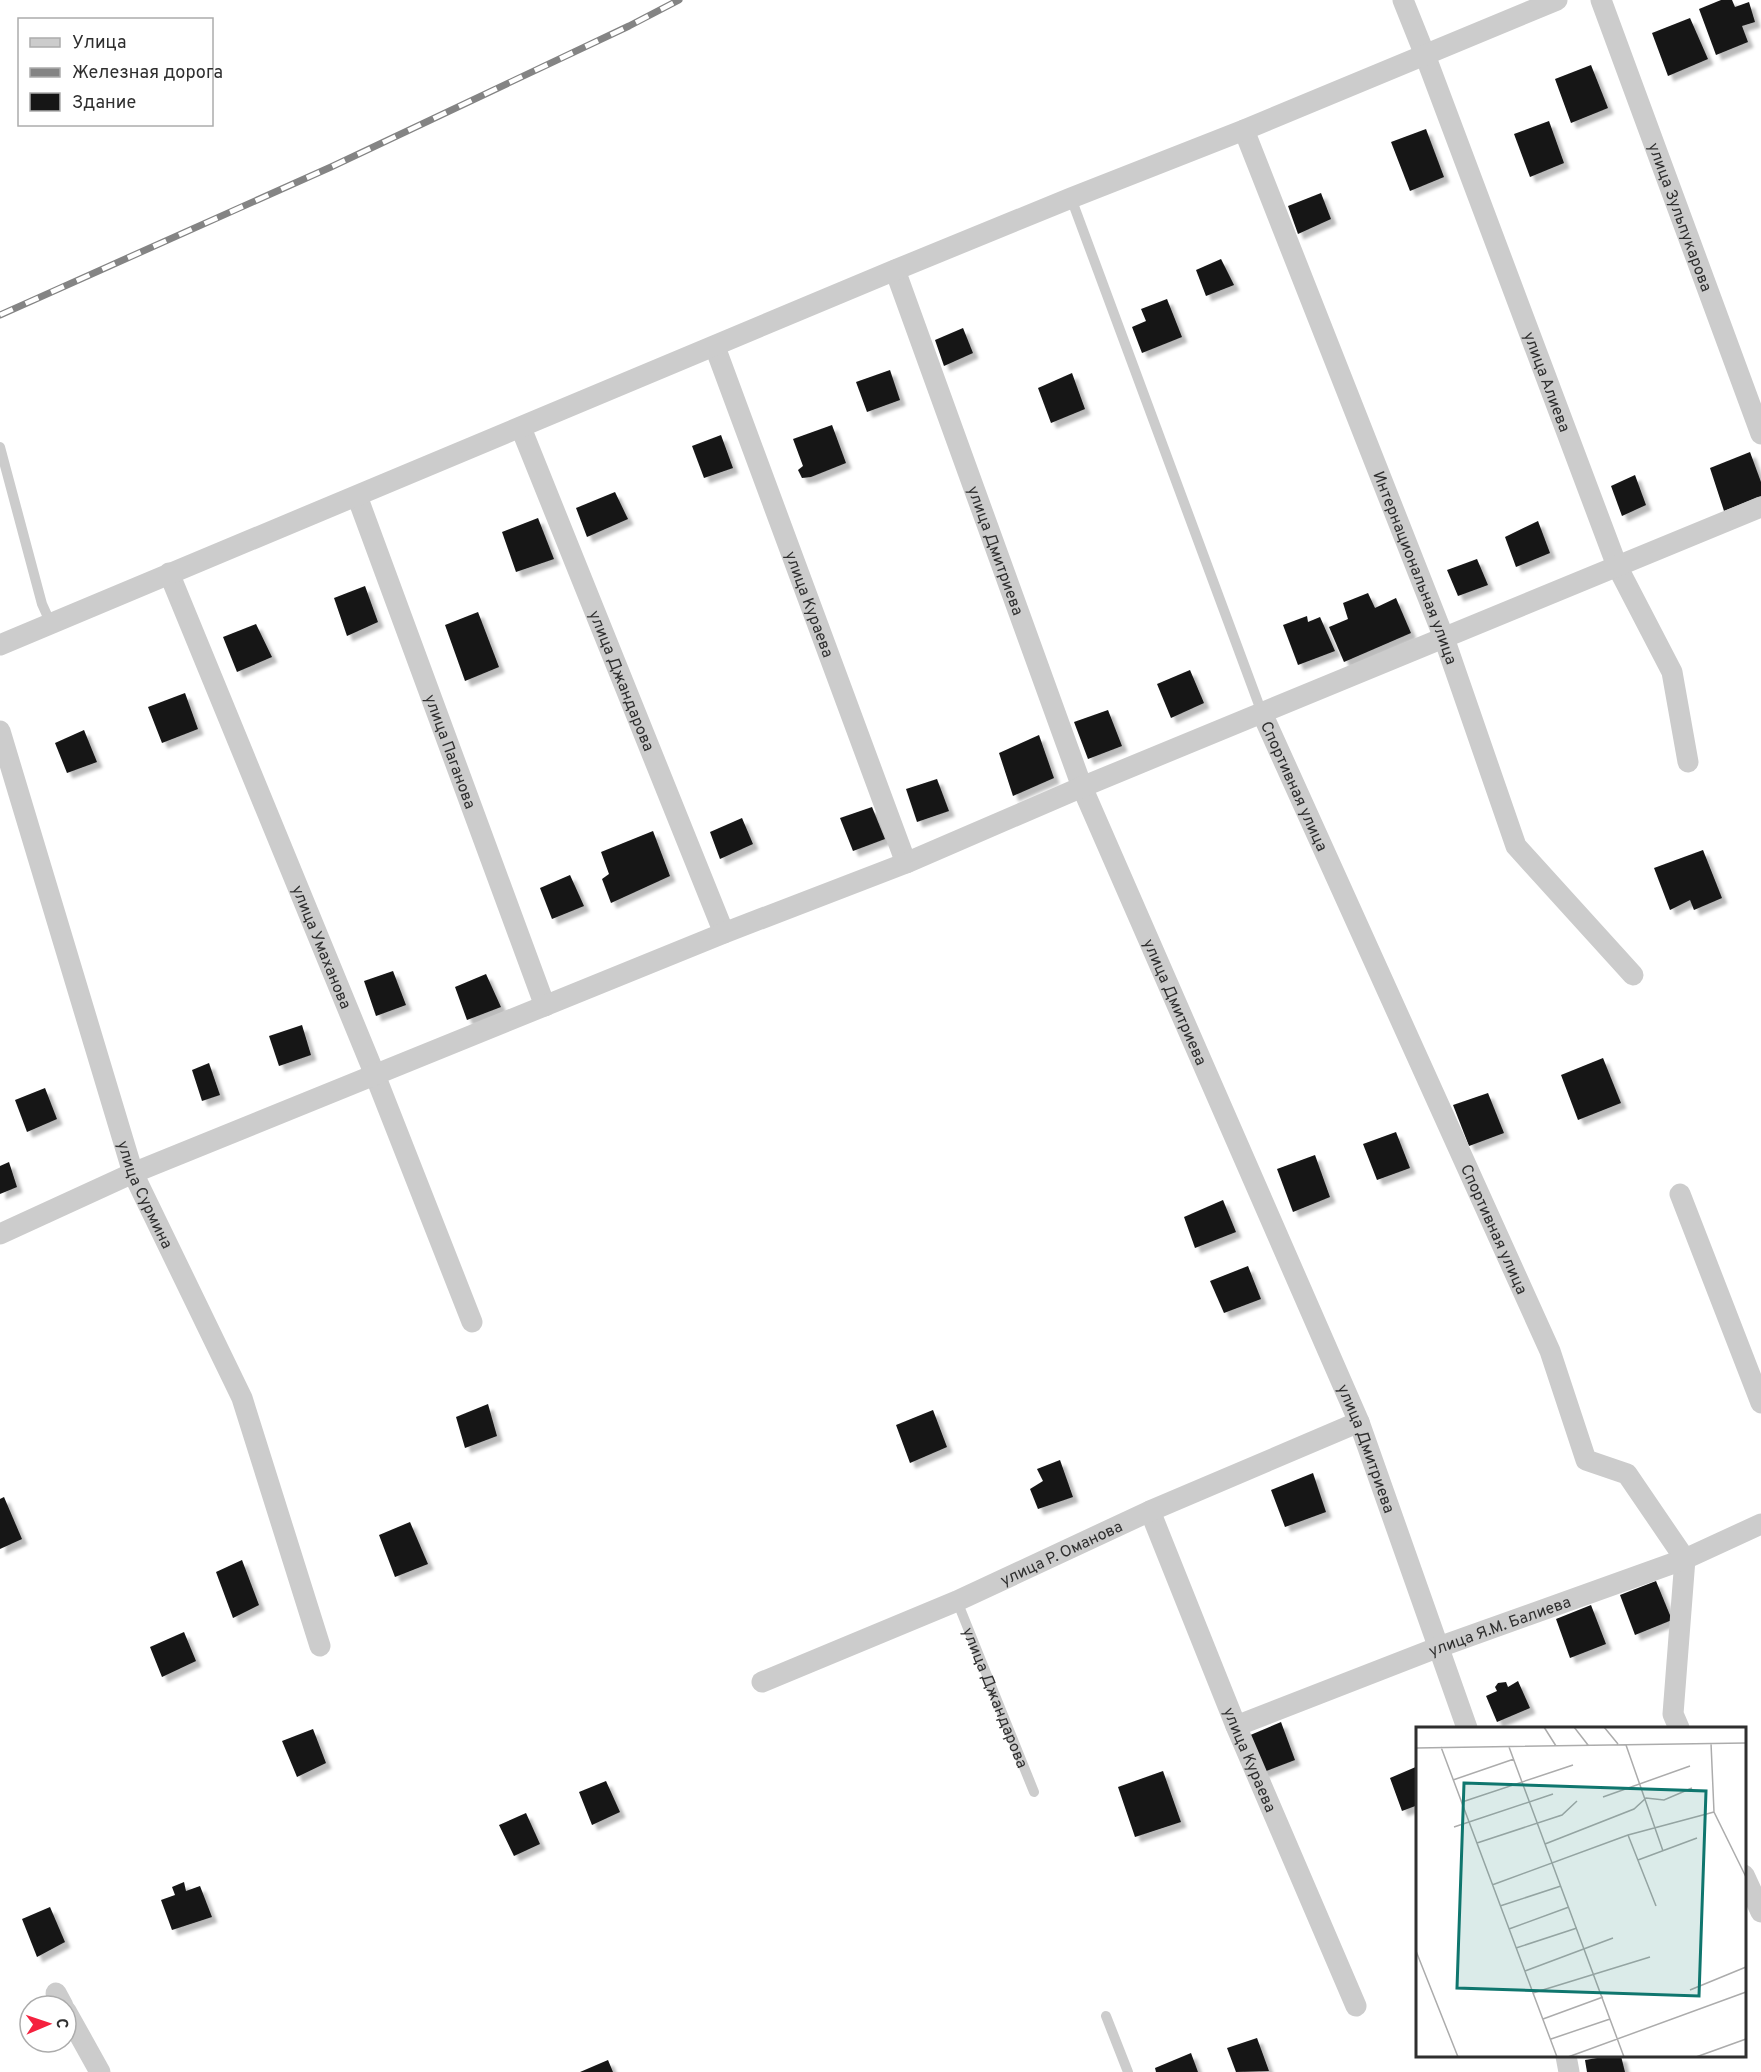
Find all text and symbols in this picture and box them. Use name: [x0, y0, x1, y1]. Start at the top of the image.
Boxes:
legend: [18, 18, 213, 126]
text: Улица: [72, 32, 126, 55]
text: Железная дорога: [72, 62, 223, 85]
text: Здание: [72, 92, 136, 115]
street label: улица Зульпукарова: [1642, 140, 1716, 295]
street label: улица Алиева: [1518, 329, 1574, 435]
street label: Интернациональная улица: [1367, 469, 1460, 667]
street label: улица Дмитриева: [962, 483, 1027, 618]
street label: улица Кураева: [779, 549, 837, 661]
street label: улица Джандарова: [583, 608, 658, 755]
street label: улица Паганова: [419, 692, 479, 812]
street label: Спортивная улица: [1255, 719, 1331, 855]
street label: улица Умаханова: [286, 883, 355, 1012]
street label: улица Дмитриева: [1137, 936, 1210, 1069]
street label: улица Сурмина: [112, 1138, 176, 1252]
street label: Спортивная улица: [1455, 1162, 1531, 1298]
street label: улица Дмитриева: [1332, 1382, 1398, 1516]
street label: улица Р. Оманова: [998, 1517, 1126, 1591]
street label: улица Я.М. Балиева: [1426, 1593, 1574, 1662]
street label: улица Джандарова: [957, 1625, 1031, 1772]
street label: улица Кураева: [1218, 1705, 1280, 1816]
inset map: [1416, 1727, 1746, 2057]
north arrow: [18, 1994, 78, 2054]
text: С: [51, 2018, 71, 2029]

